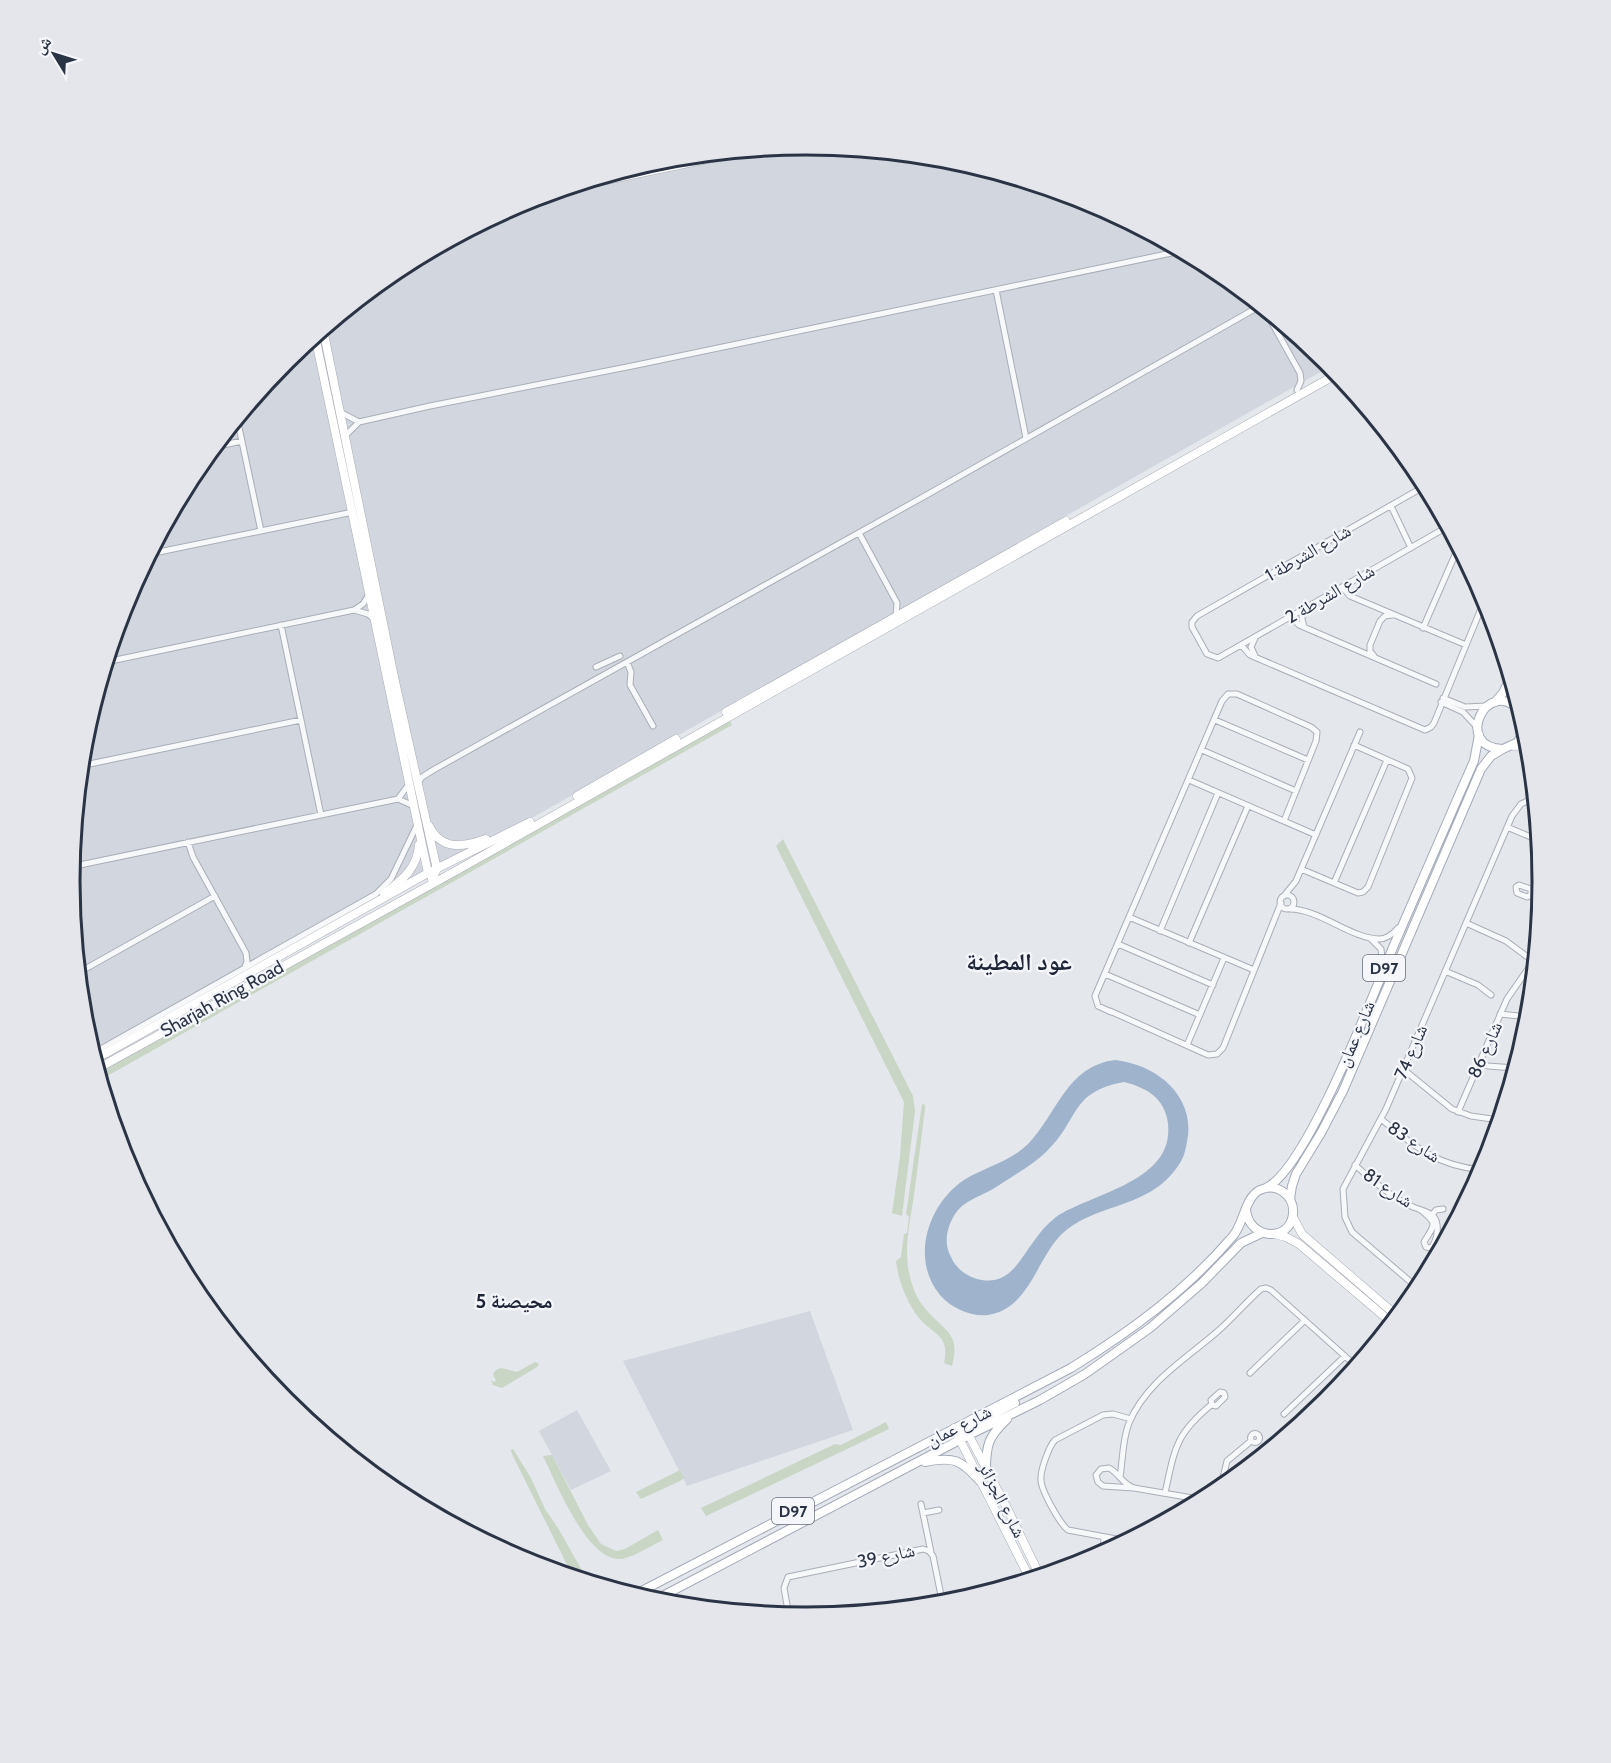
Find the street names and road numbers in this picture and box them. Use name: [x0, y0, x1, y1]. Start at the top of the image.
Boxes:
street label: شارع الشرطة 1: [1261, 520, 1355, 586]
street label: شارع الشرطة 2: [1282, 560, 1378, 628]
road number: D97: [1363, 955, 1405, 981]
street label: Sharjah Ring Road: [157, 956, 287, 1042]
street label: شارع عمان: [1332, 998, 1380, 1070]
street label: شارع 86: [1463, 1018, 1507, 1082]
street label: شارع 74: [1390, 1021, 1432, 1083]
street label: شارع 83: [1383, 1116, 1445, 1168]
street label: شارع 81: [1359, 1163, 1417, 1213]
street label: شارع عمان: [923, 1400, 995, 1452]
street label: شارع الجزائر: [973, 1458, 1030, 1542]
road number: D97: [772, 1498, 814, 1524]
street label: شارع 39: [855, 1539, 917, 1573]

